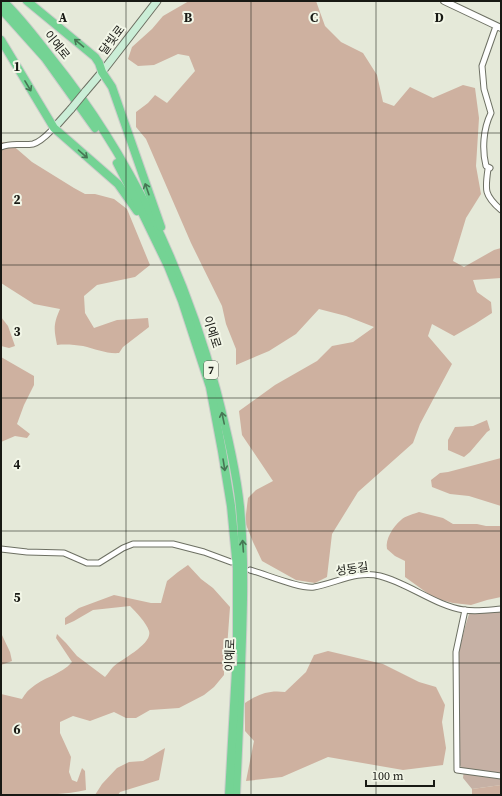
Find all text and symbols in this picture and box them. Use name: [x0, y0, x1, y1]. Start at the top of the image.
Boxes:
text: A: [59, 9, 68, 26]
text: B: [184, 9, 193, 26]
text: C: [310, 9, 318, 26]
text: D: [434, 9, 444, 26]
street label: 달빛로: [96, 22, 128, 58]
street label: 이예로: [40, 27, 74, 63]
one-way arrow: [73, 38, 84, 47]
text: 1: [13, 58, 21, 75]
one-way arrow: [25, 80, 33, 92]
one-way arrow: [78, 149, 89, 158]
one-way arrow: [143, 182, 150, 195]
text: 2: [13, 191, 21, 208]
street label: 이예로: [199, 314, 225, 350]
text: 3: [13, 323, 21, 340]
road number: 7: [204, 361, 218, 379]
one-way arrow: [219, 412, 227, 425]
text: 4: [13, 456, 21, 473]
one-way arrow: [221, 458, 229, 471]
one-way arrow: [239, 540, 246, 553]
street label: 성동길: [334, 559, 370, 579]
text: 5: [13, 589, 21, 606]
street label: 이예로: [221, 638, 239, 672]
text: 6: [13, 721, 21, 738]
scale bar: [366, 762, 434, 788]
text: 100 m: [372, 768, 404, 784]

